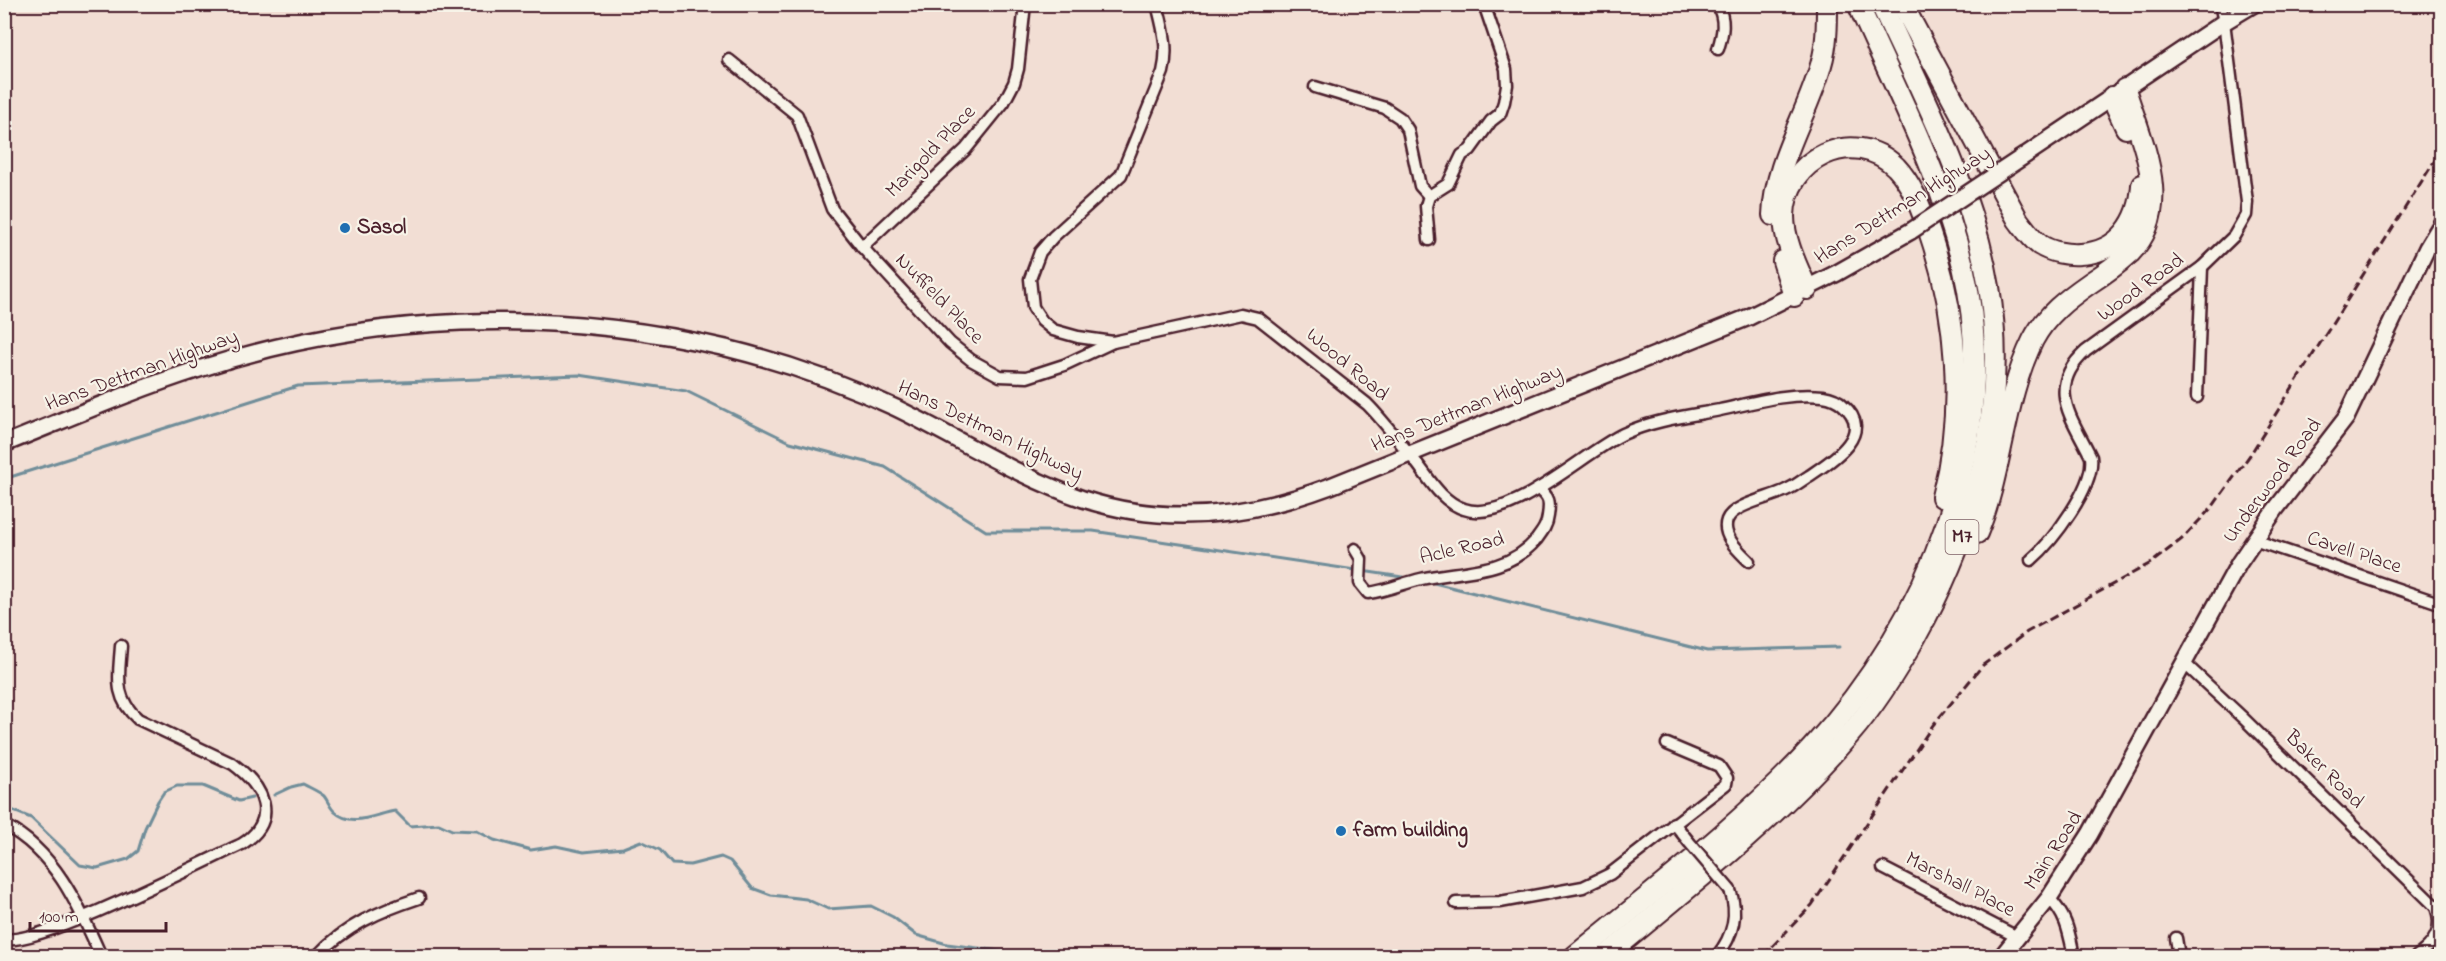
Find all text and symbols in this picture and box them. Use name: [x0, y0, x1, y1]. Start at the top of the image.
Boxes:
street label: Marigold Place: [879, 98, 985, 207]
street label: Hans Dettman Highway: [1809, 139, 1998, 274]
place label: Sasol: [357, 213, 407, 243]
marker: Sasol: [338, 221, 352, 235]
street label: Wood Road: [2091, 246, 2191, 330]
street label: Nuffield Place: [888, 247, 991, 352]
street label: Wood Road: [1299, 321, 1395, 409]
street label: Hans Dettman Highway: [41, 322, 243, 422]
street label: Hans Dettman Highway: [1367, 357, 1568, 463]
street label: Hans Dettman Highway: [891, 373, 1088, 491]
street label: Underwood Road: [2216, 412, 2330, 550]
road number: M7: [1946, 520, 1978, 554]
street label: Cavell Place: [2303, 524, 2406, 583]
street label: Acle Road: [1417, 525, 1508, 573]
street label: Baker Road: [2277, 723, 2371, 817]
street label: Main Road: [2017, 805, 2091, 897]
place label: farm building: [1352, 816, 1468, 848]
marker: farm building: [1334, 824, 1348, 838]
street label: Marshall Place: [1900, 845, 2021, 926]
scale bar: [30, 895, 166, 933]
text: 100 m: [39, 905, 79, 931]

